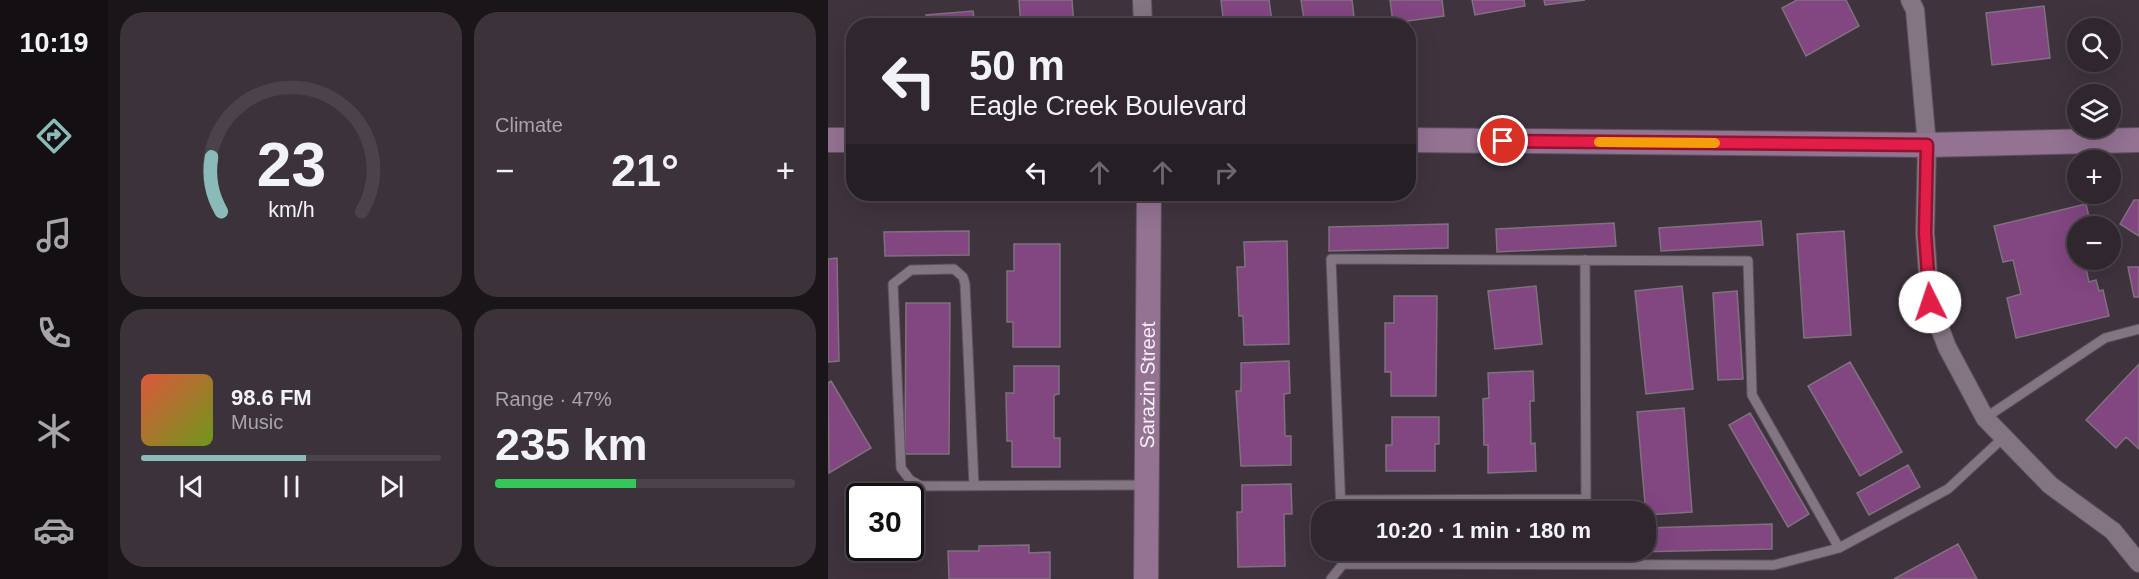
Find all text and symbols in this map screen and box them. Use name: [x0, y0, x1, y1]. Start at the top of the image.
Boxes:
map controls: [2067, 18, 2121, 270]
button: search: [2067, 18, 2121, 72]
text: 10:19: [19, 28, 89, 58]
icon: left: [870, 42, 948, 120]
text: 50 m: [969, 42, 1065, 89]
button: layers: [2067, 84, 2121, 138]
text: Eagle Creek Boulevard: [969, 91, 1247, 121]
text: Climate: [495, 114, 563, 136]
icon: directions: [33, 115, 75, 157]
pin: [1477, 115, 1528, 166]
icon: arrive: [1486, 124, 1519, 157]
text: 23: [256, 130, 326, 199]
text: 21°: [611, 145, 679, 196]
button: +: [2067, 150, 2121, 204]
text: −: [495, 152, 514, 189]
text: +: [776, 152, 795, 189]
icon: left: [1020, 156, 1053, 189]
icon: ahead: [1083, 156, 1116, 189]
icon: ahead: [1146, 156, 1179, 189]
icon: right: [1209, 156, 1242, 189]
text: km/h: [268, 198, 314, 222]
icon: music: [33, 214, 75, 256]
button: −: [2067, 216, 2121, 270]
position arrow: [1898, 270, 1962, 334]
icon: phone: [33, 312, 75, 354]
street label: Sarazin Street: [1136, 321, 1159, 448]
text: 98.6 FM: [231, 385, 312, 410]
text: Range · 47%: [495, 388, 612, 410]
icon: climate: [33, 410, 75, 452]
text: Music: [231, 411, 283, 433]
text: 235 km: [495, 419, 648, 470]
icon: previous: [175, 470, 208, 503]
icon: pause: [275, 470, 308, 503]
icon: next: [375, 470, 408, 503]
speed limit sign: 30: [846, 483, 924, 561]
icon: car: [33, 509, 75, 551]
text: 10:20 · 1 min · 180 m: [1376, 518, 1591, 543]

